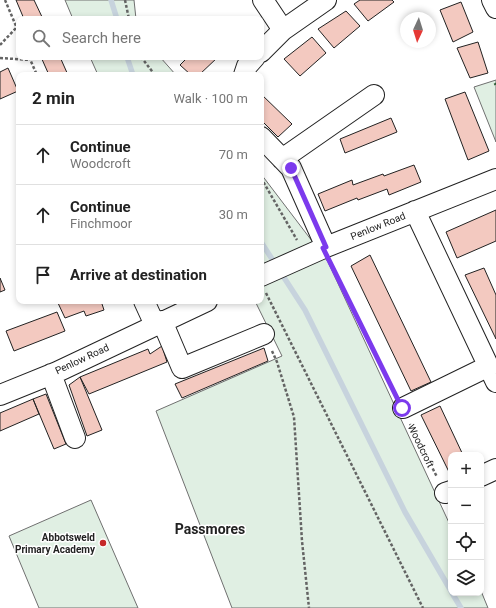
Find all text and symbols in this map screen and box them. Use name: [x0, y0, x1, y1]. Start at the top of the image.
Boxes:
north arrow: [400, 12, 436, 48]
search box: [16, 16, 264, 60]
icon: search: [30, 27, 52, 49]
text: Search here: [62, 29, 141, 47]
text: 2 min: [32, 88, 75, 108]
text: Walk · 100 m: [173, 91, 248, 106]
text: Continue: [70, 138, 131, 156]
icon: ahead: [32, 144, 54, 166]
text: 70 m: [219, 147, 248, 162]
text: Woodcroft: [70, 156, 131, 171]
route end: [282, 159, 300, 177]
text: Continue: [70, 198, 131, 216]
icon: ahead: [32, 204, 54, 226]
text: 30 m: [219, 207, 248, 222]
street label: Penlow Road: [349, 210, 407, 242]
text: Finchmoor: [70, 216, 132, 231]
icon: arrive: [32, 264, 54, 286]
text: Arrive at destination: [70, 266, 207, 284]
street label: Penlow Road: [53, 342, 111, 376]
route start: [393, 399, 411, 417]
street label: Woodcroft: [406, 423, 436, 469]
map controls: [448, 452, 484, 596]
button: +: [448, 452, 484, 488]
button: −: [448, 488, 484, 524]
district label: Passmores: [175, 521, 245, 537]
button: locate: [448, 524, 484, 560]
place label: Abbotsweld Primary Academy: [15, 532, 96, 555]
marker: Abbotsweld Primary Academy: [98, 538, 108, 548]
button: layers: [448, 560, 484, 596]

